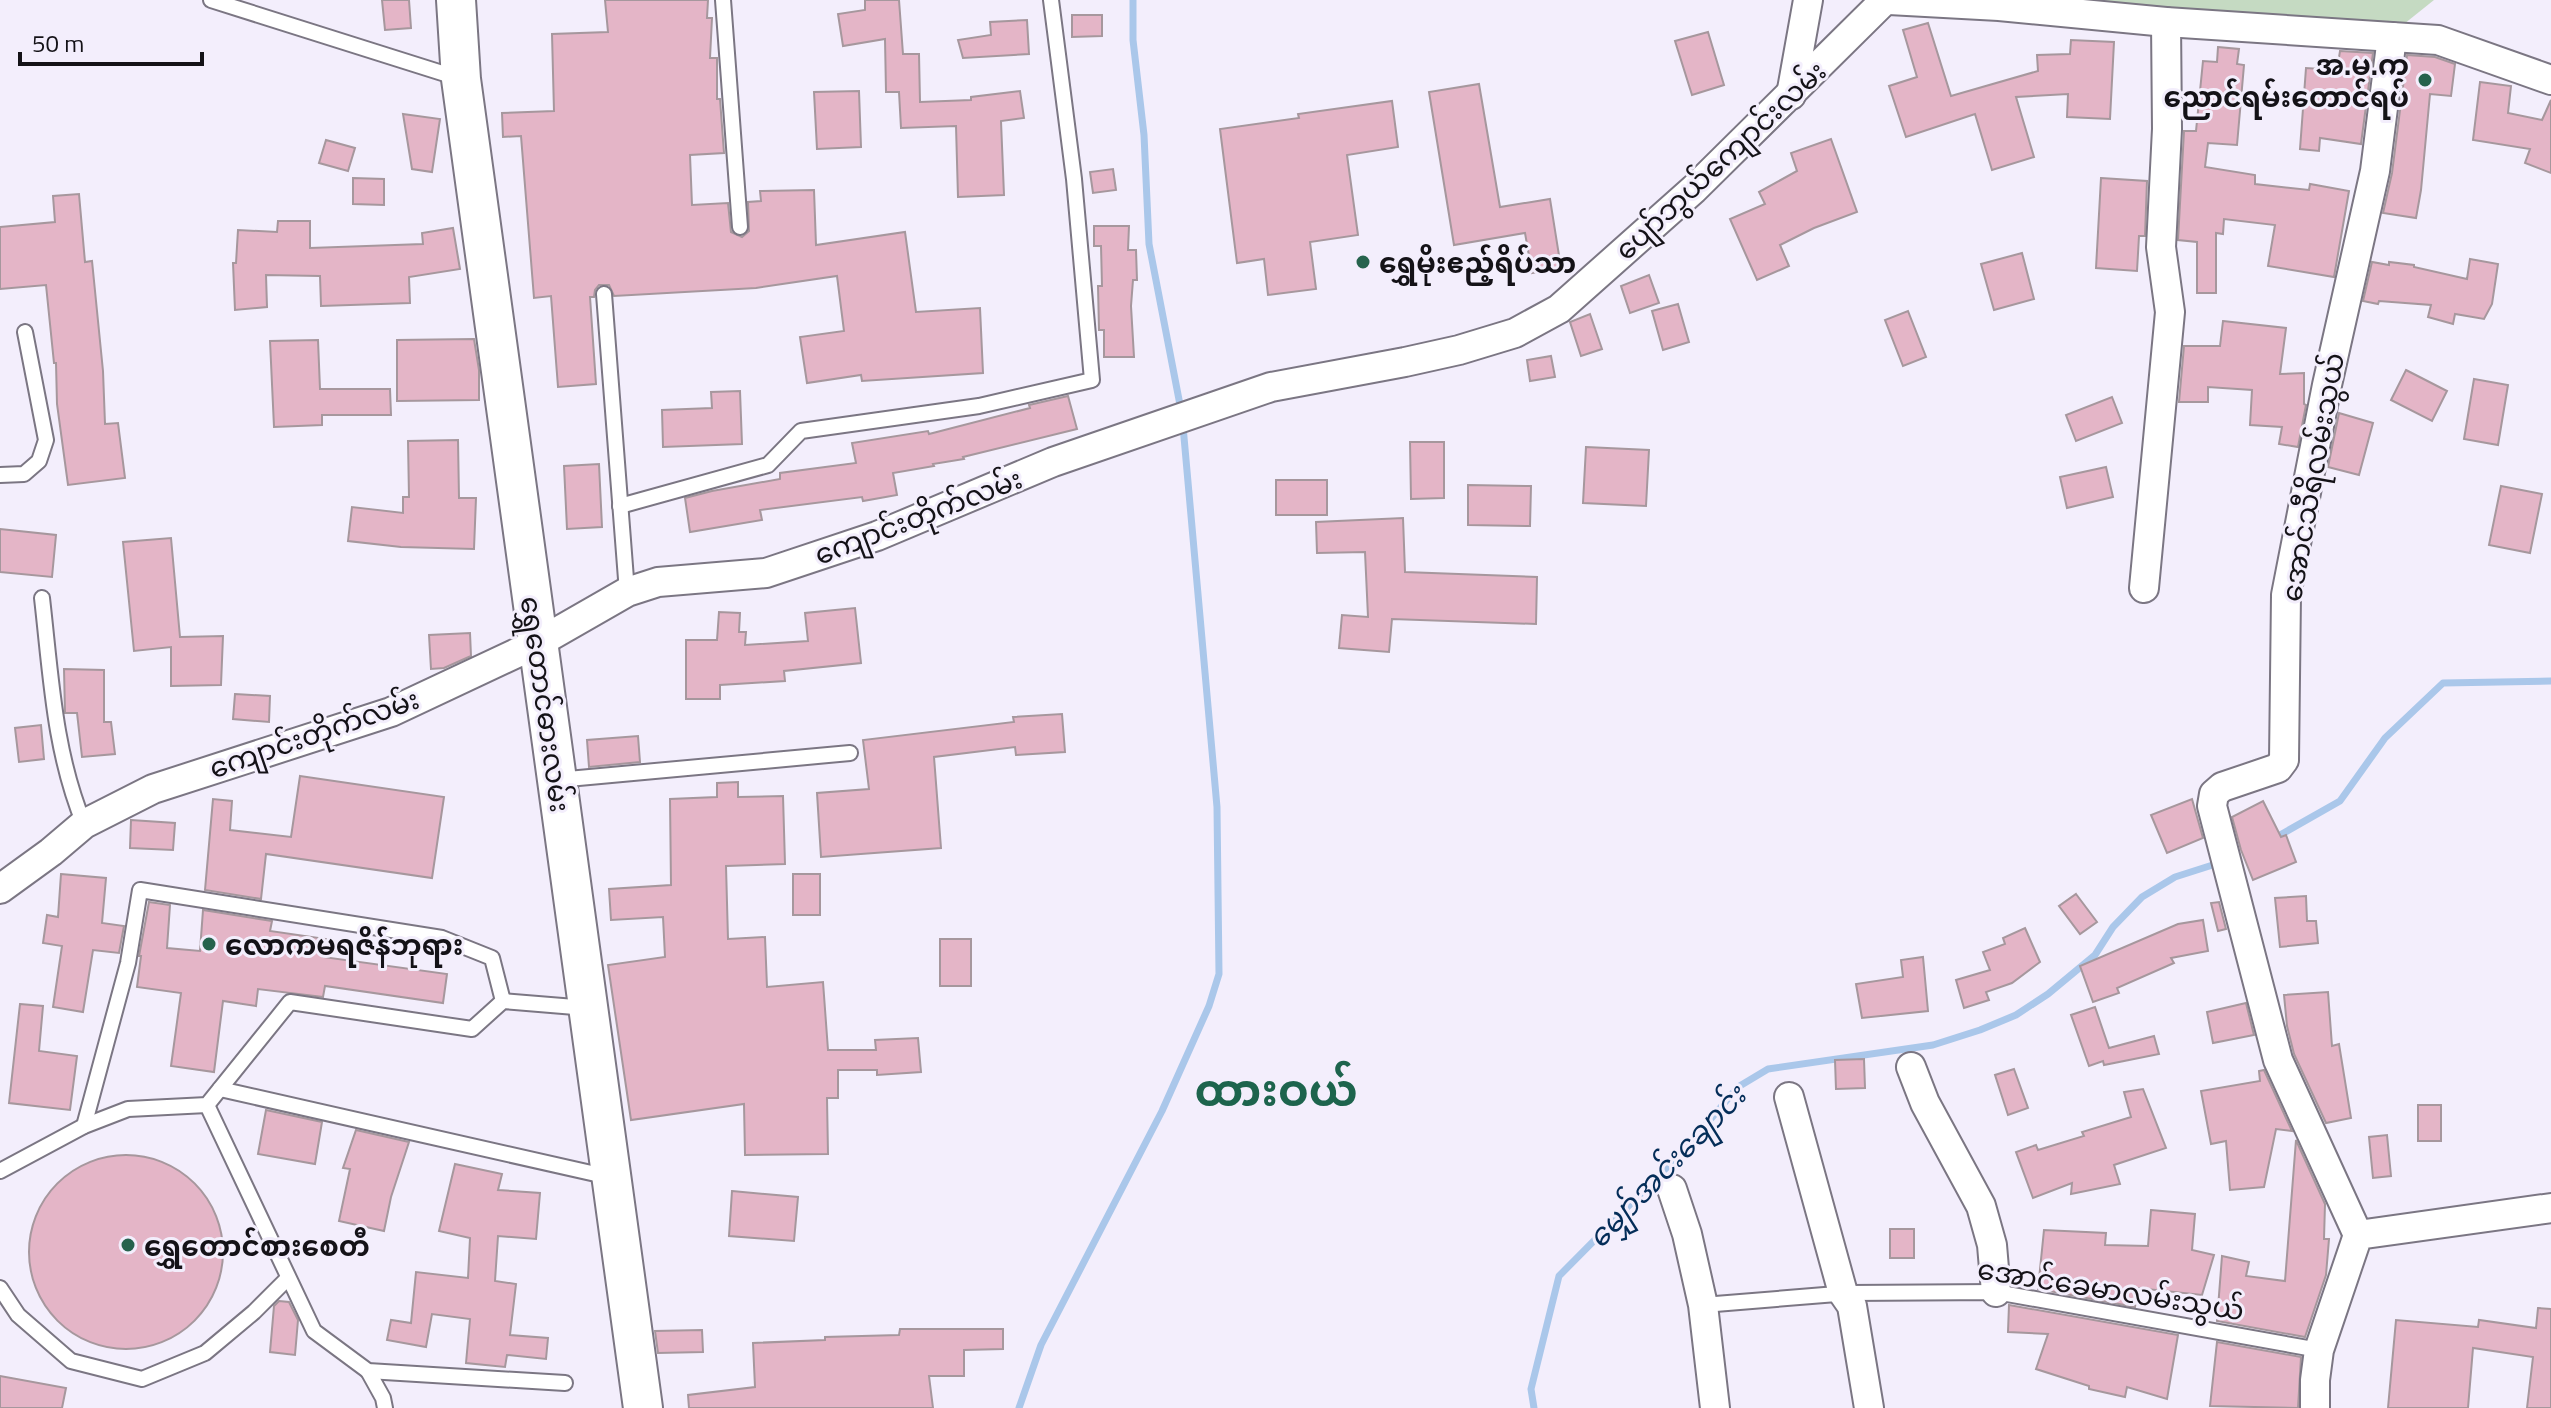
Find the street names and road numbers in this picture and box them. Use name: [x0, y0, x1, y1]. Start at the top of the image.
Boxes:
street label: ပျော်ဘွယ်ကျောင်းလမ်း: [1604, 50, 1837, 271]
street label: အောင်သီရိလမ်းသွယ်: [2269, 349, 2357, 605]
street label: ကျောင်းတိုက်လမ်း: [808, 457, 1029, 577]
street label: ရွှေတောင်ဓားလမ်း: [508, 593, 582, 815]
street label: ကျောင်းတိုက်လမ်း: [203, 677, 426, 791]
street label: အောင်ခေမာလမ်းသွယ်: [1974, 1247, 2247, 1332]

